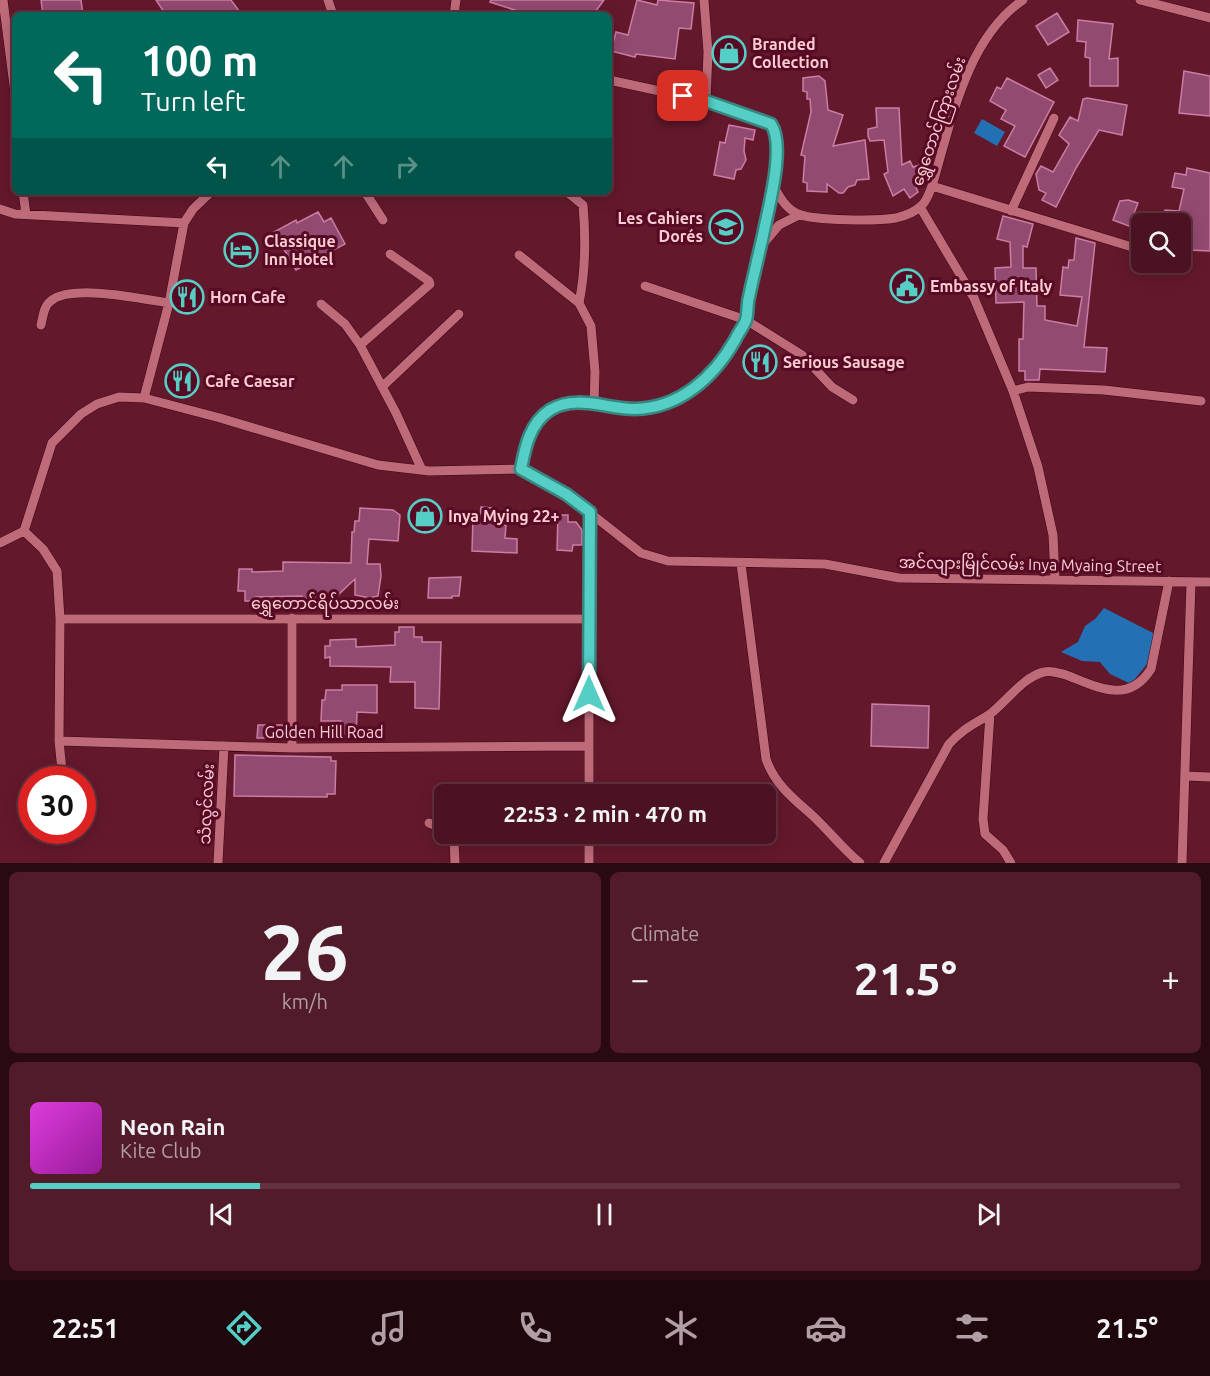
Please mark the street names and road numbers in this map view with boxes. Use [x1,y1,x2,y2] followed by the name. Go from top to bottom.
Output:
[906,53,973,190] street label: ရွှေတောင်ကြားလမ်း
[898,551,1162,580] street label: အင်လျားမြိုင်လမ်း Inya Myaing Street
[251,592,399,617] street label: ရွှေတောင်ရိပ်သာလမ်း
[264,723,384,741] street label: Golden Hill Road
[193,763,222,845] street label: သံလွင်လမ်း

